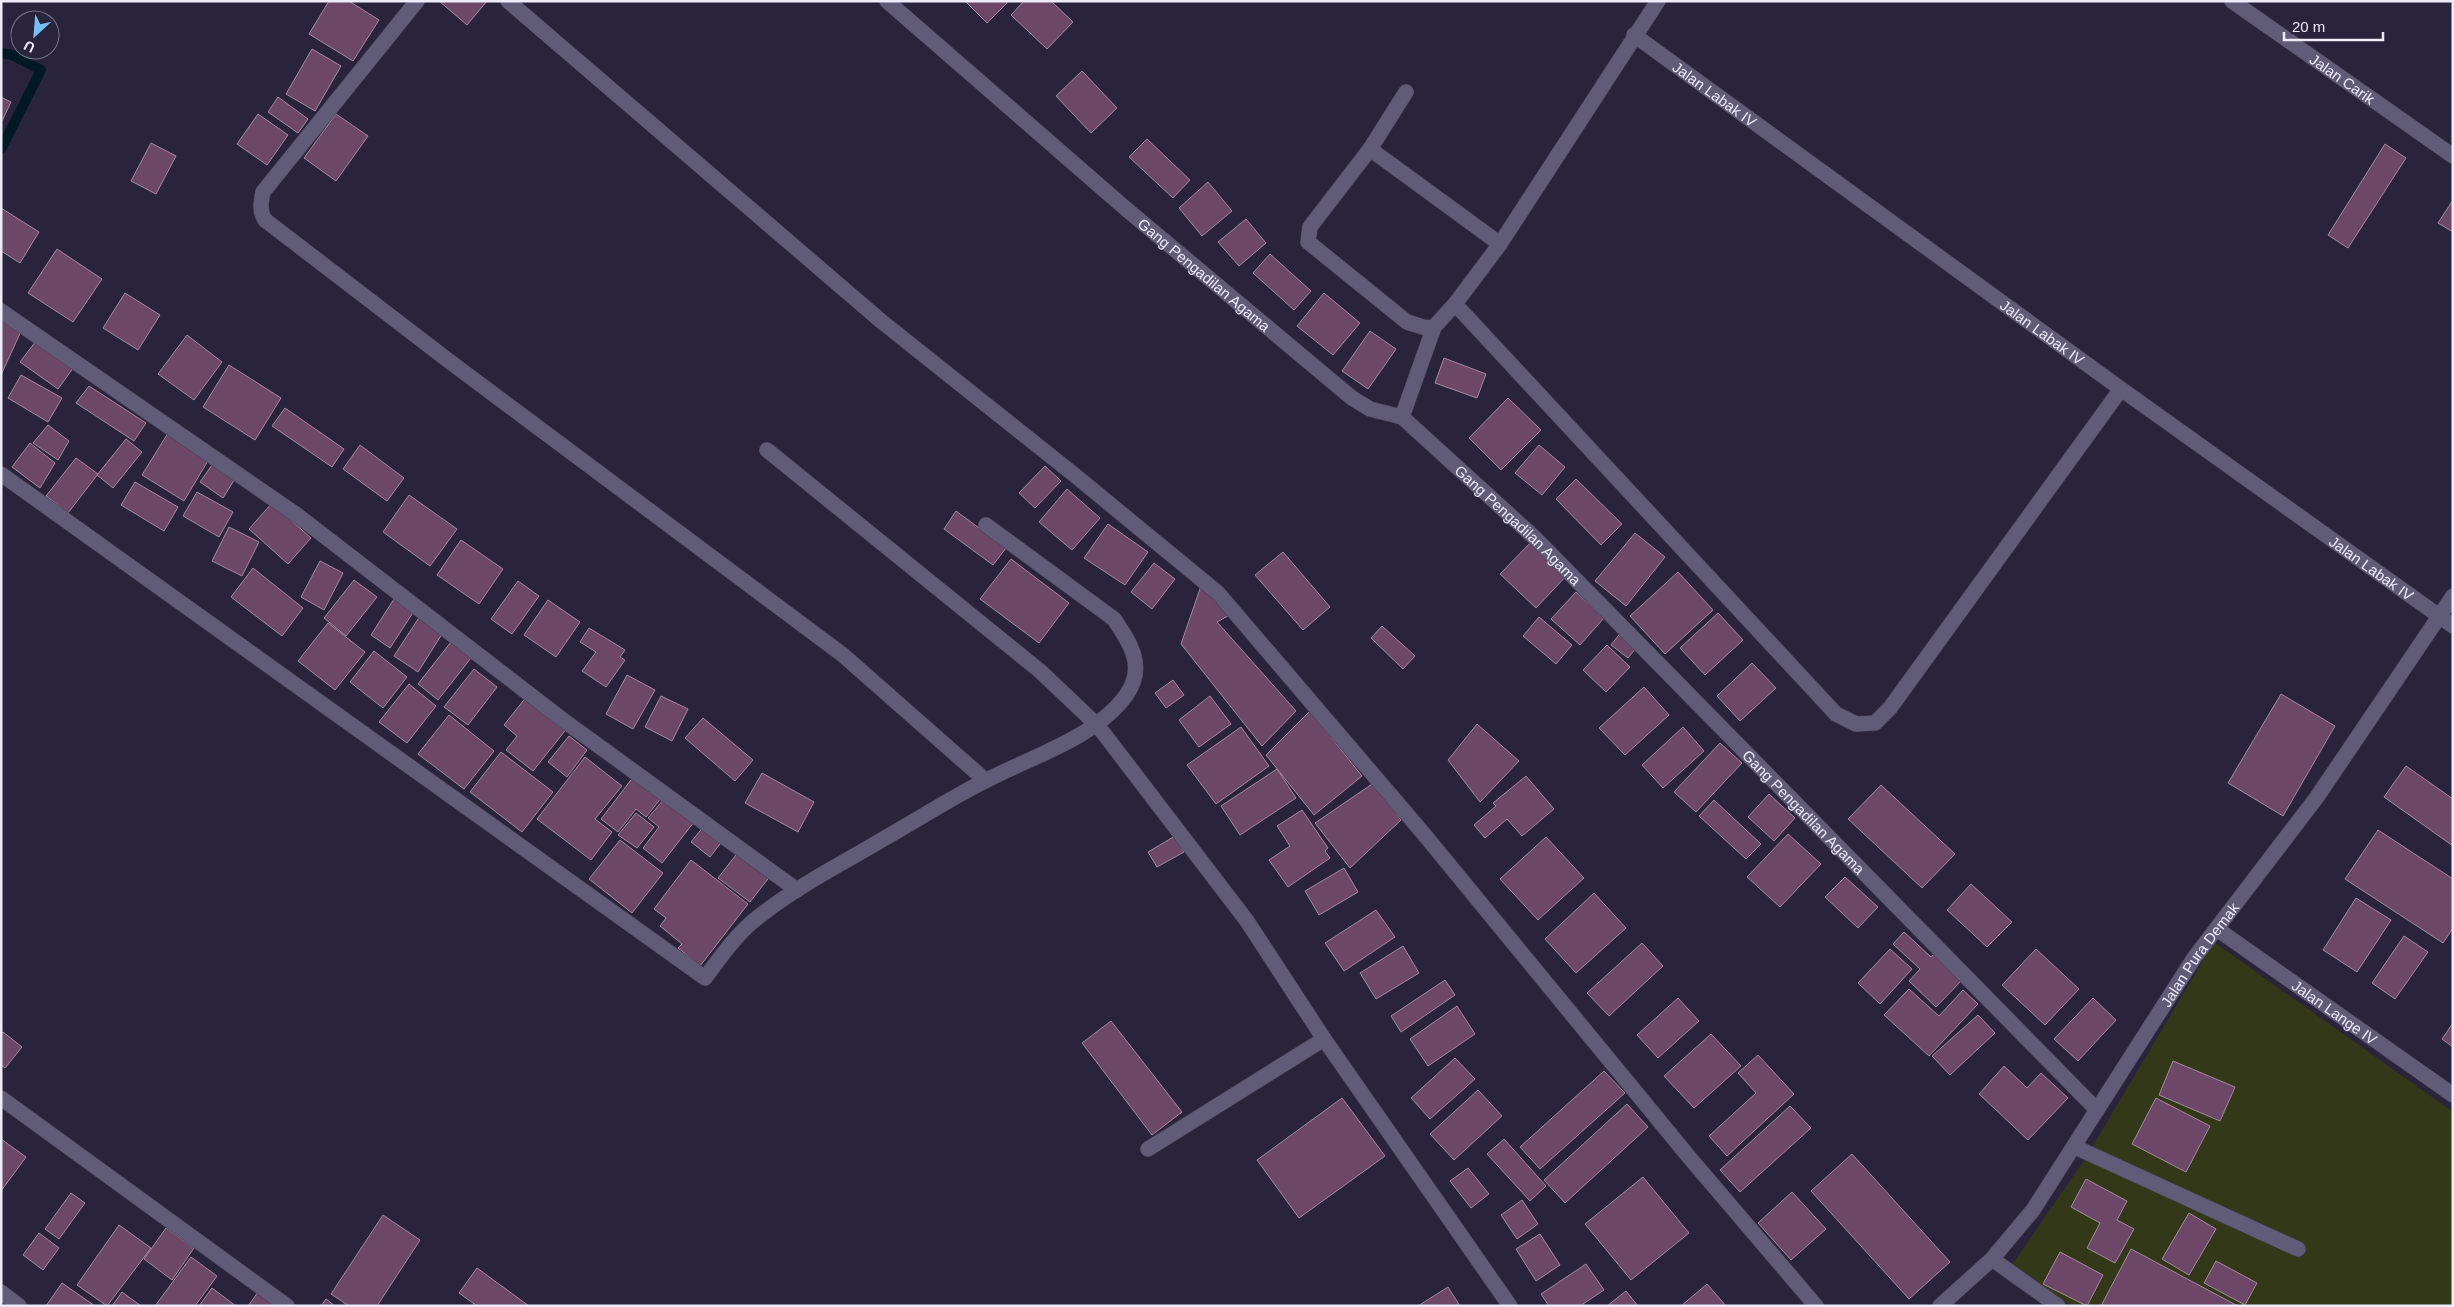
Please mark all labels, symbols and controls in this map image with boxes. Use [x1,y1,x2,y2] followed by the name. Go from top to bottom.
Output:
[10,10,60,60] north arrow
[2284,10,2383,42] scale bar
[2292,18,2325,35] text: 20 m
[21,37,37,56] text: U
[2307,50,2379,107] street label: Jalan Carik
[1670,58,1760,130] street label: Jalan Labak IV
[1135,214,1274,335] street label: Gang Pengadilan Agama
[1997,296,2088,368] street label: Jalan Labak IV
[1452,461,1585,589] street label: Gang Pengadilan Agama
[2326,532,2417,604] street label: Jalan Labak IV
[1739,746,1869,878] street label: Gang Pengadilan Agama
[2157,899,2242,1010] street label: Jalan Pura Demak
[2289,976,2381,1048] street label: Jalan Lange IV

